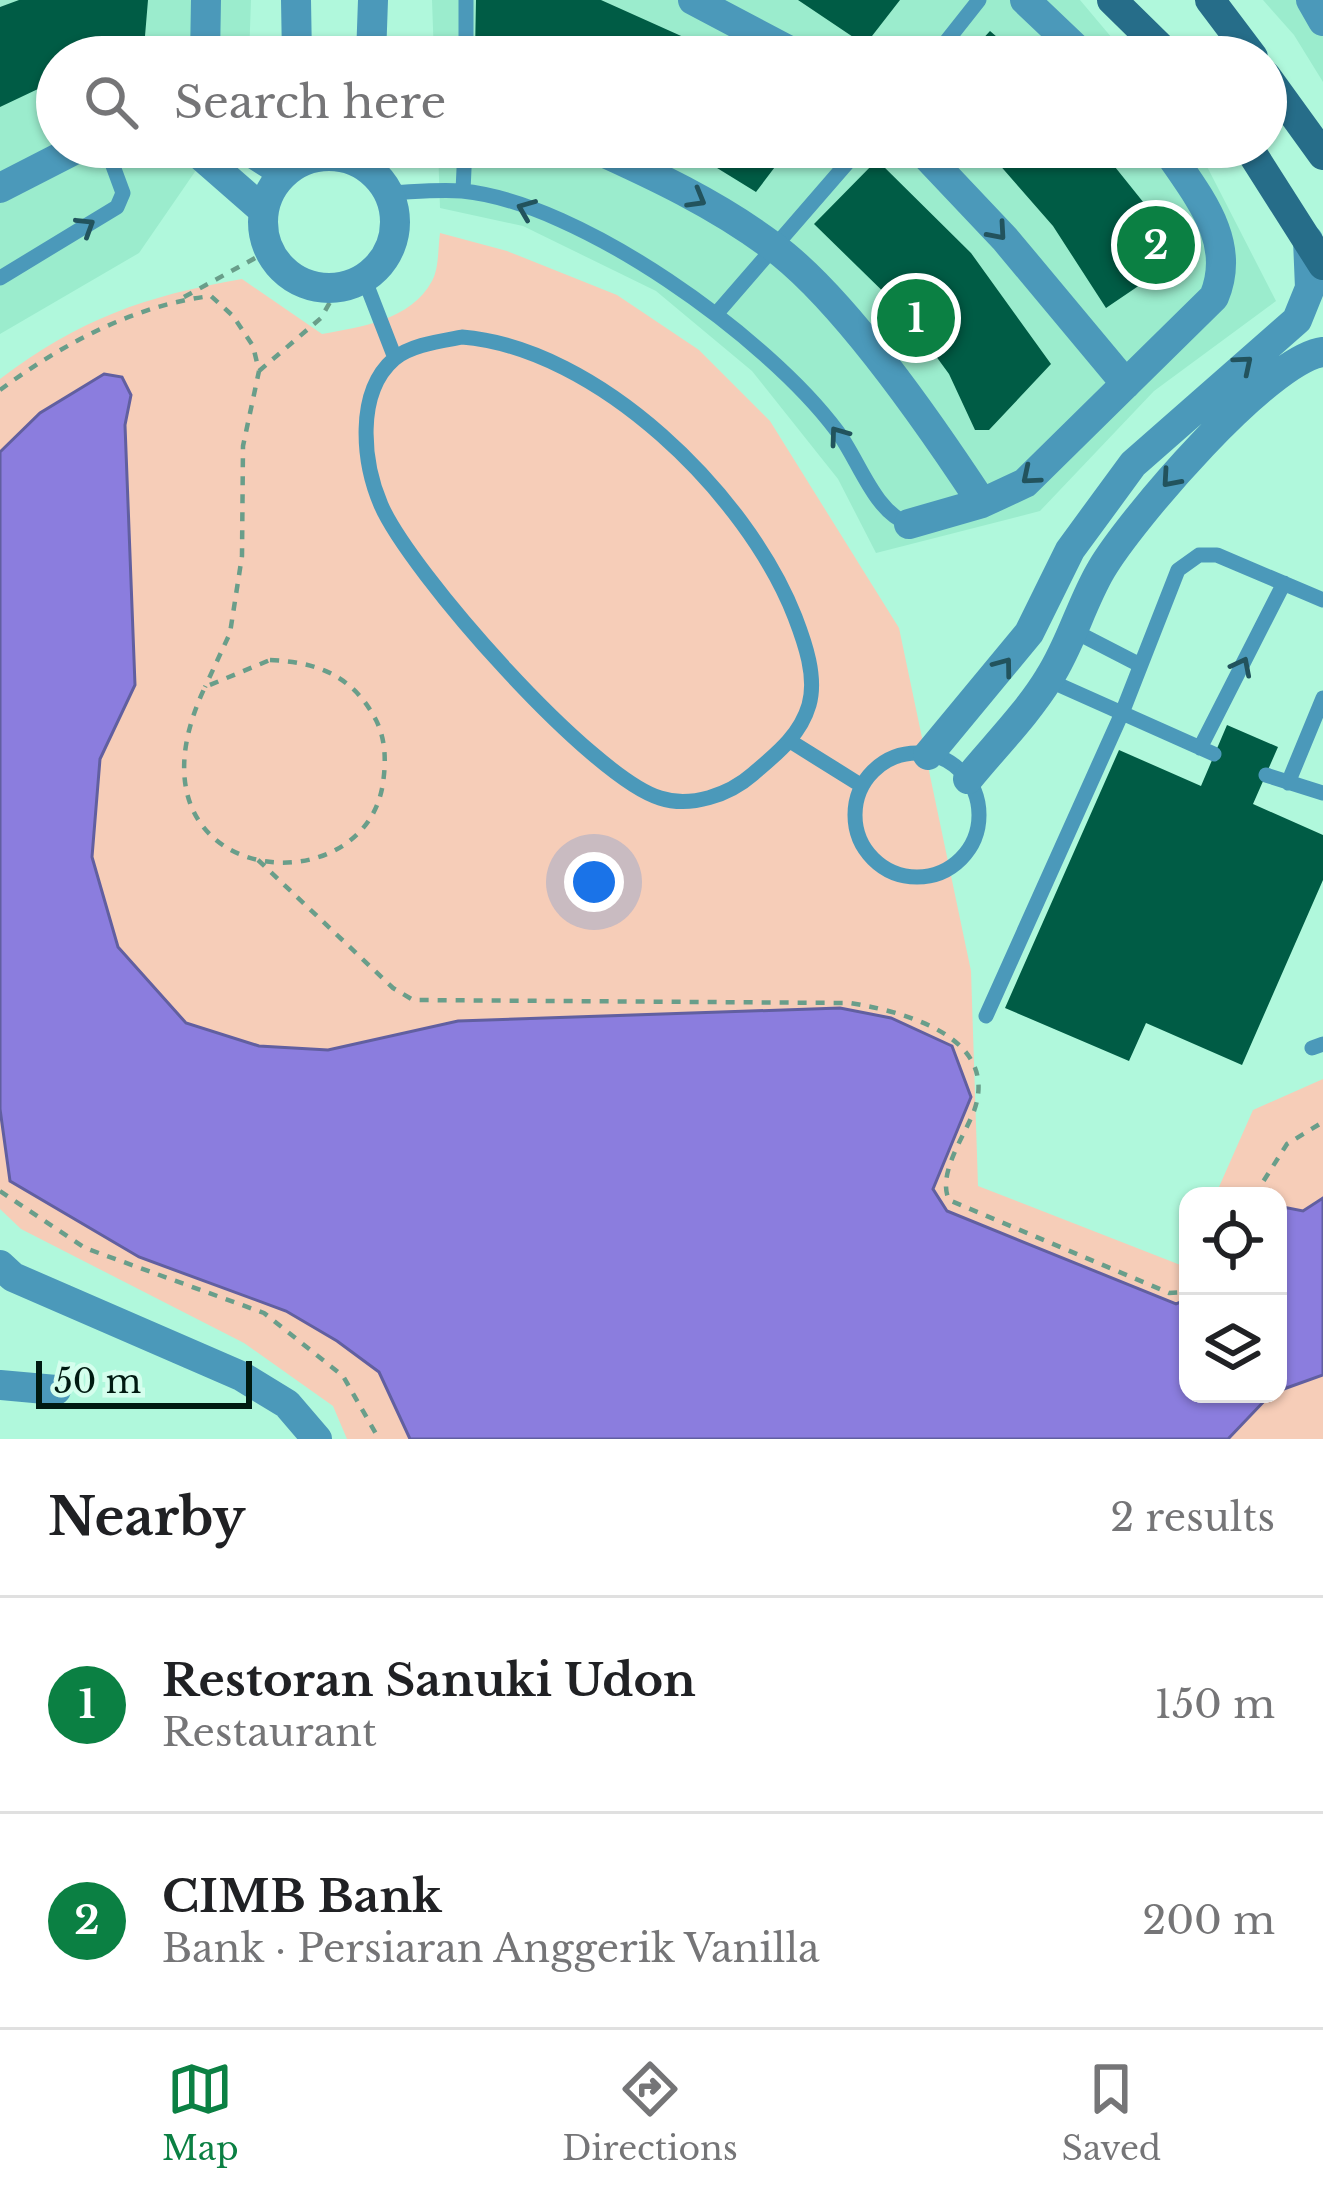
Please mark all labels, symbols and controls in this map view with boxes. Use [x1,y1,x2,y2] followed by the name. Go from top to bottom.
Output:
[36,36,1287,168] search box
[78,69,144,135] icon: search
[174,74,446,130] text: Search here
[684,184,706,207] one-way arrow
[517,199,538,223] one-way arrow
[1117,200,1195,290] pin: 2
[73,218,95,240] one-way arrow
[984,218,1005,240] one-way arrow
[877,273,955,363] pin: 1
[1230,357,1252,379] one-way arrow
[830,426,852,448] one-way arrow
[1022,462,1044,484] one-way arrow
[1163,465,1184,487] one-way arrow
[1227,657,1251,678] one-way arrow
[990,658,1011,680] one-way arrow
[564,852,624,912] your location
[1179,1187,1287,1403] map controls
[1179,1187,1287,1295] button: locate
[1179,1295,1287,1403] button: layers
[36,1355,252,1408] scale bar
[54,1361,141,1402] text: 50 m
[48,1486,245,1549] text: Nearby
[1110,1493,1275,1542] text: 2 results
[162,1652,696,1708] text: Restoran Sanuki Udon
[78,1680,96,1729] text: 1
[1155,1680,1275,1729] text: 150 m
[162,1708,377,1757] text: Restaurant
[162,1868,442,1924] text: CIMB Bank
[74,1896,100,1945] text: 2
[1142,1896,1275,1945] text: 200 m
[162,1924,820,1973] text: Bank · Persiaran Anggerik Vanilla
[162,2056,239,2169] tab: Map
[562,2056,738,2169] tab: Directions
[1062,2056,1161,2169] tab: Saved

